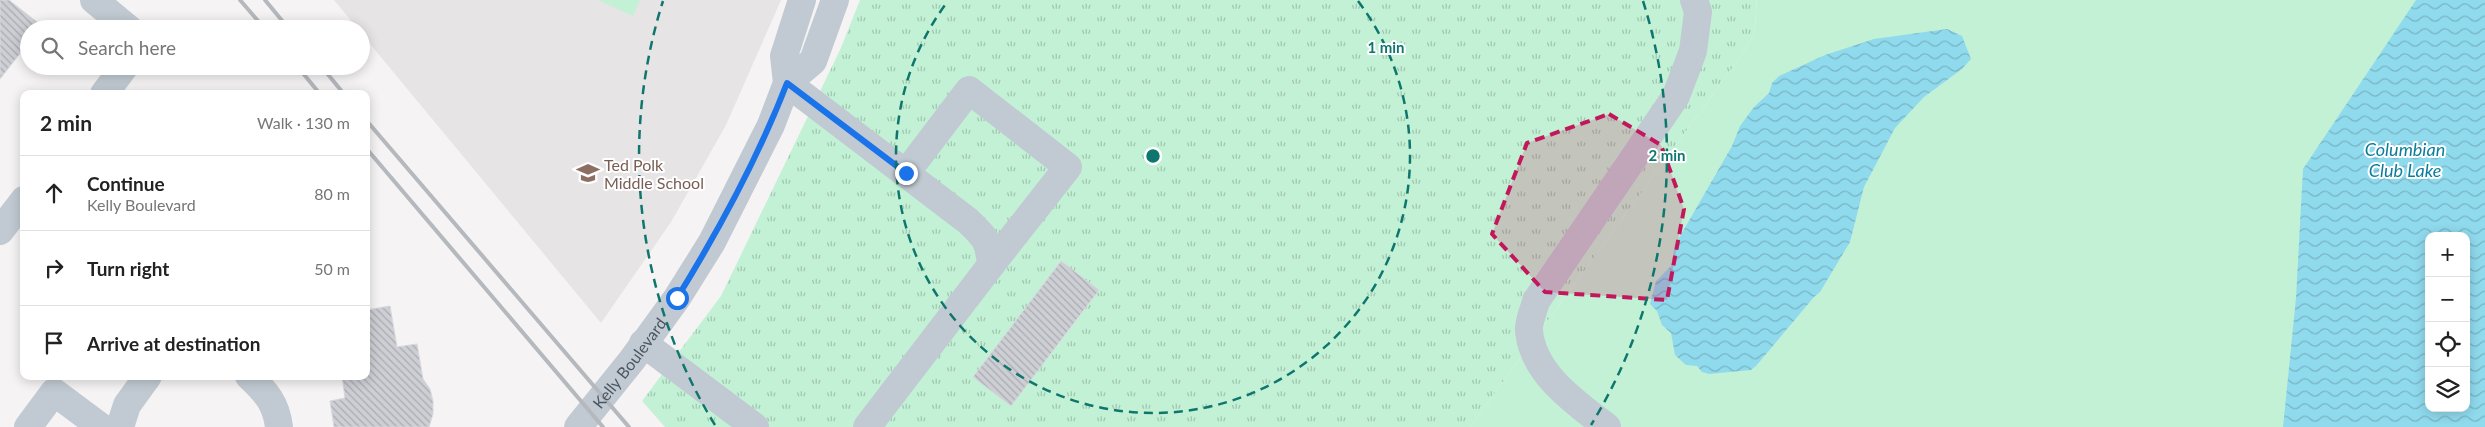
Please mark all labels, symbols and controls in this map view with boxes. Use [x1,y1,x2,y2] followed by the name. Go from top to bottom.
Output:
[20,20,370,75] search box
[38,34,66,62] icon: search
[78,36,176,59] text: Search here
[1367,38,1405,56] text: 1 min
[40,110,92,135] text: 2 min
[257,113,350,132] text: Walk · 130 m
[2365,138,2445,181] water label: Columbian Club Lake
[1648,146,1686,164] text: 2 min
[1144,147,1162,165] centre of rings
[604,155,704,192] place label: Ted Polk Middle School
[575,160,601,186] school or university icon: Ted Polk Middle School
[895,162,918,185] route end
[87,172,165,195] text: Continue
[40,179,68,207] icon: ahead
[314,184,350,203] text: 80 m
[87,195,196,214] text: Kelly Boulevard
[2425,232,2470,412] map controls
[2425,232,2470,277] button: +
[40,254,68,282] icon: right
[87,257,169,280] text: Turn right
[314,259,350,278] text: 50 m
[2425,277,2470,322] button: −
[666,287,689,310] route start
[588,314,669,411] street label: Kelly Boulevard
[2425,322,2470,367] button: locate
[40,329,68,357] icon: arrive
[87,332,260,355] text: Arrive at destination
[2425,367,2470,412] button: layers

